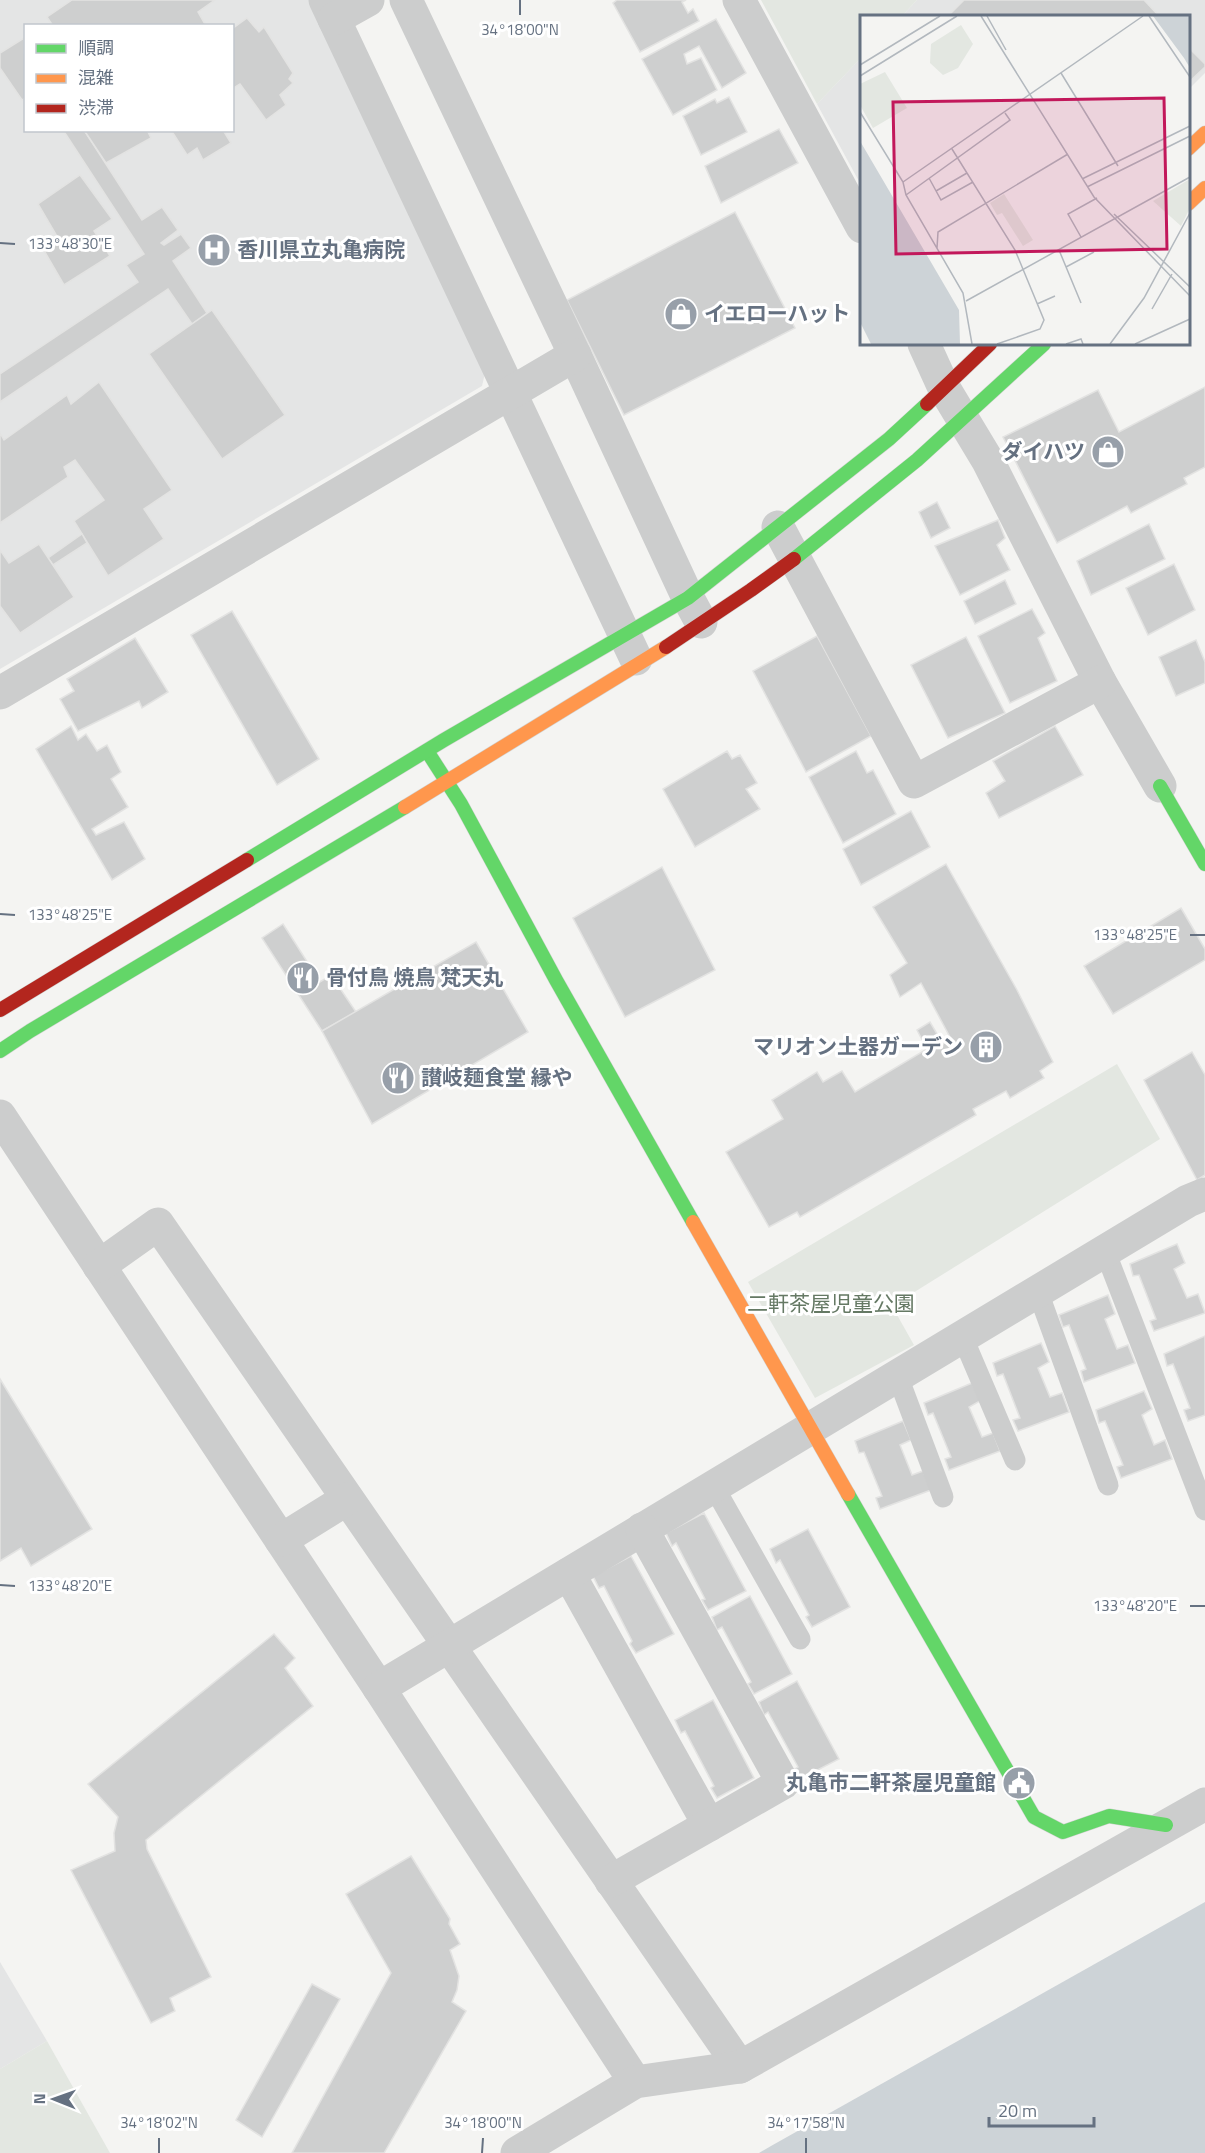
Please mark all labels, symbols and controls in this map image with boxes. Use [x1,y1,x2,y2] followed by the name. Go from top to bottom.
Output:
[860,15,1190,345] inset map
[481,18,559,41] text: 34°18'00"N
[24,24,234,132] legend
[78,34,114,61] text: 順調
[78,64,114,91] text: 混雑
[78,94,114,121] text: 渋滞
[28,232,112,255] text: 133°48'30"E
[196,232,232,268] hospital icon: 香川県立丸亀病院
[237,233,405,265] place label: 香川県立丸亀病院
[663,296,699,332] shop icon: イエローハット
[704,297,850,329] place label: イエローハット
[1090,434,1126,470] shop icon: ダイハツ
[1001,435,1085,467] place label: ダイハツ
[28,903,112,926] text: 133°48'25"E
[1093,923,1177,946] text: 133°48'25"E
[285,960,321,996] restaurant icon: 骨付鳥 焼鳥 梵天丸
[326,961,503,993] place label: 骨付鳥 焼鳥 梵天丸
[968,1029,1004,1065] building icon: マリオン土器ガーデン
[753,1030,963,1062] place label: マリオン土器ガーデン
[380,1060,416,1096] restaurant icon: 讃岐麺食堂 縁や
[421,1061,573,1093] place label: 讃岐麺食堂 縁や
[747,1287,915,1319] park label: 二軒茶屋児童公園
[28,1574,112,1597] text: 133°48'20"E
[1093,1594,1177,1617] text: 133°48'20"E
[1001,1765,1037,1801] public building icon: 丸亀市二軒茶屋児童館
[786,1766,996,1798] place label: 丸亀市二軒茶屋児童館
[24,2069,84,2129] north arrow
[989,2090,1094,2128] scale bar
[27,2093,51,2104] text: N
[998,2097,1037,2124] text: 20 m
[120,2111,198,2134] text: 34°18'02"N
[444,2111,522,2134] text: 34°18'00"N
[767,2111,845,2134] text: 34°17'58"N

